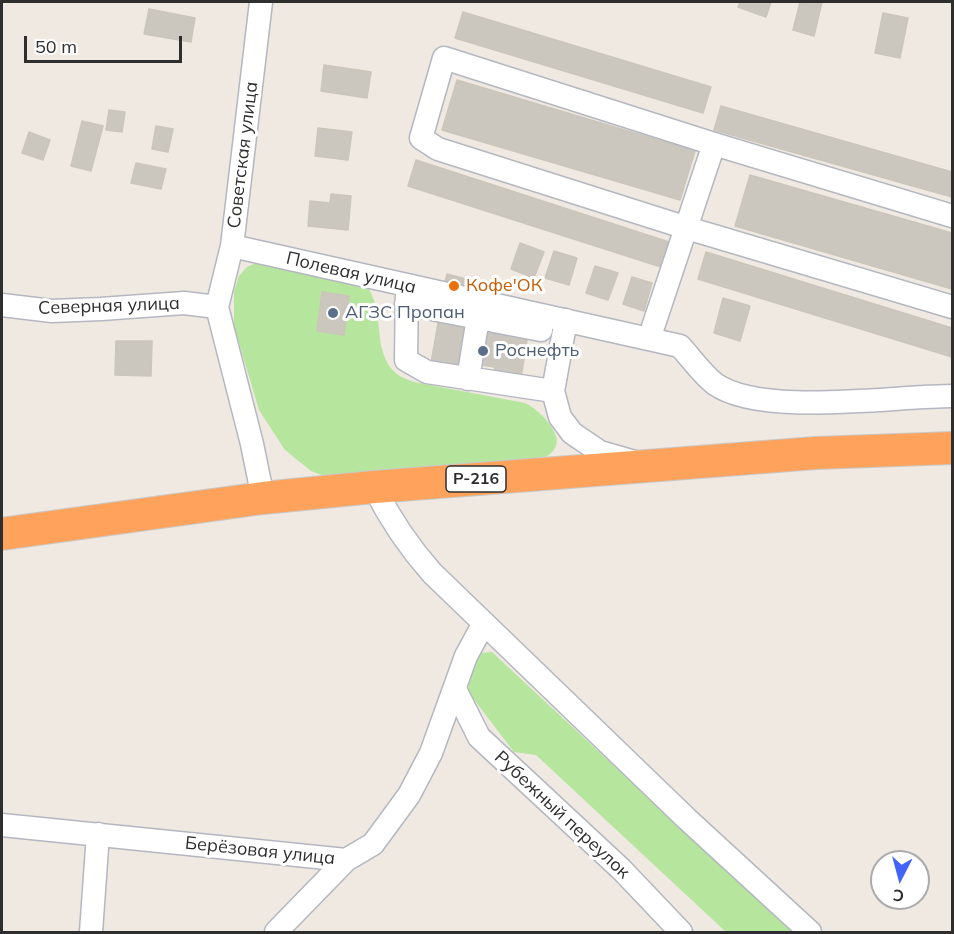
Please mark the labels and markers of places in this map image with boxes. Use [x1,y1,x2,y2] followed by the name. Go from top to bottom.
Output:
[466,275,543,297] place label: Кофе'ОК
[447,279,461,293] marker: Кофе'ОК
[345,302,465,324] place label: АГЗС Пропан
[326,306,340,320] marker: АГЗС Пропан
[495,340,579,362] place label: Роснефть
[476,344,490,358] marker: Роснефть

